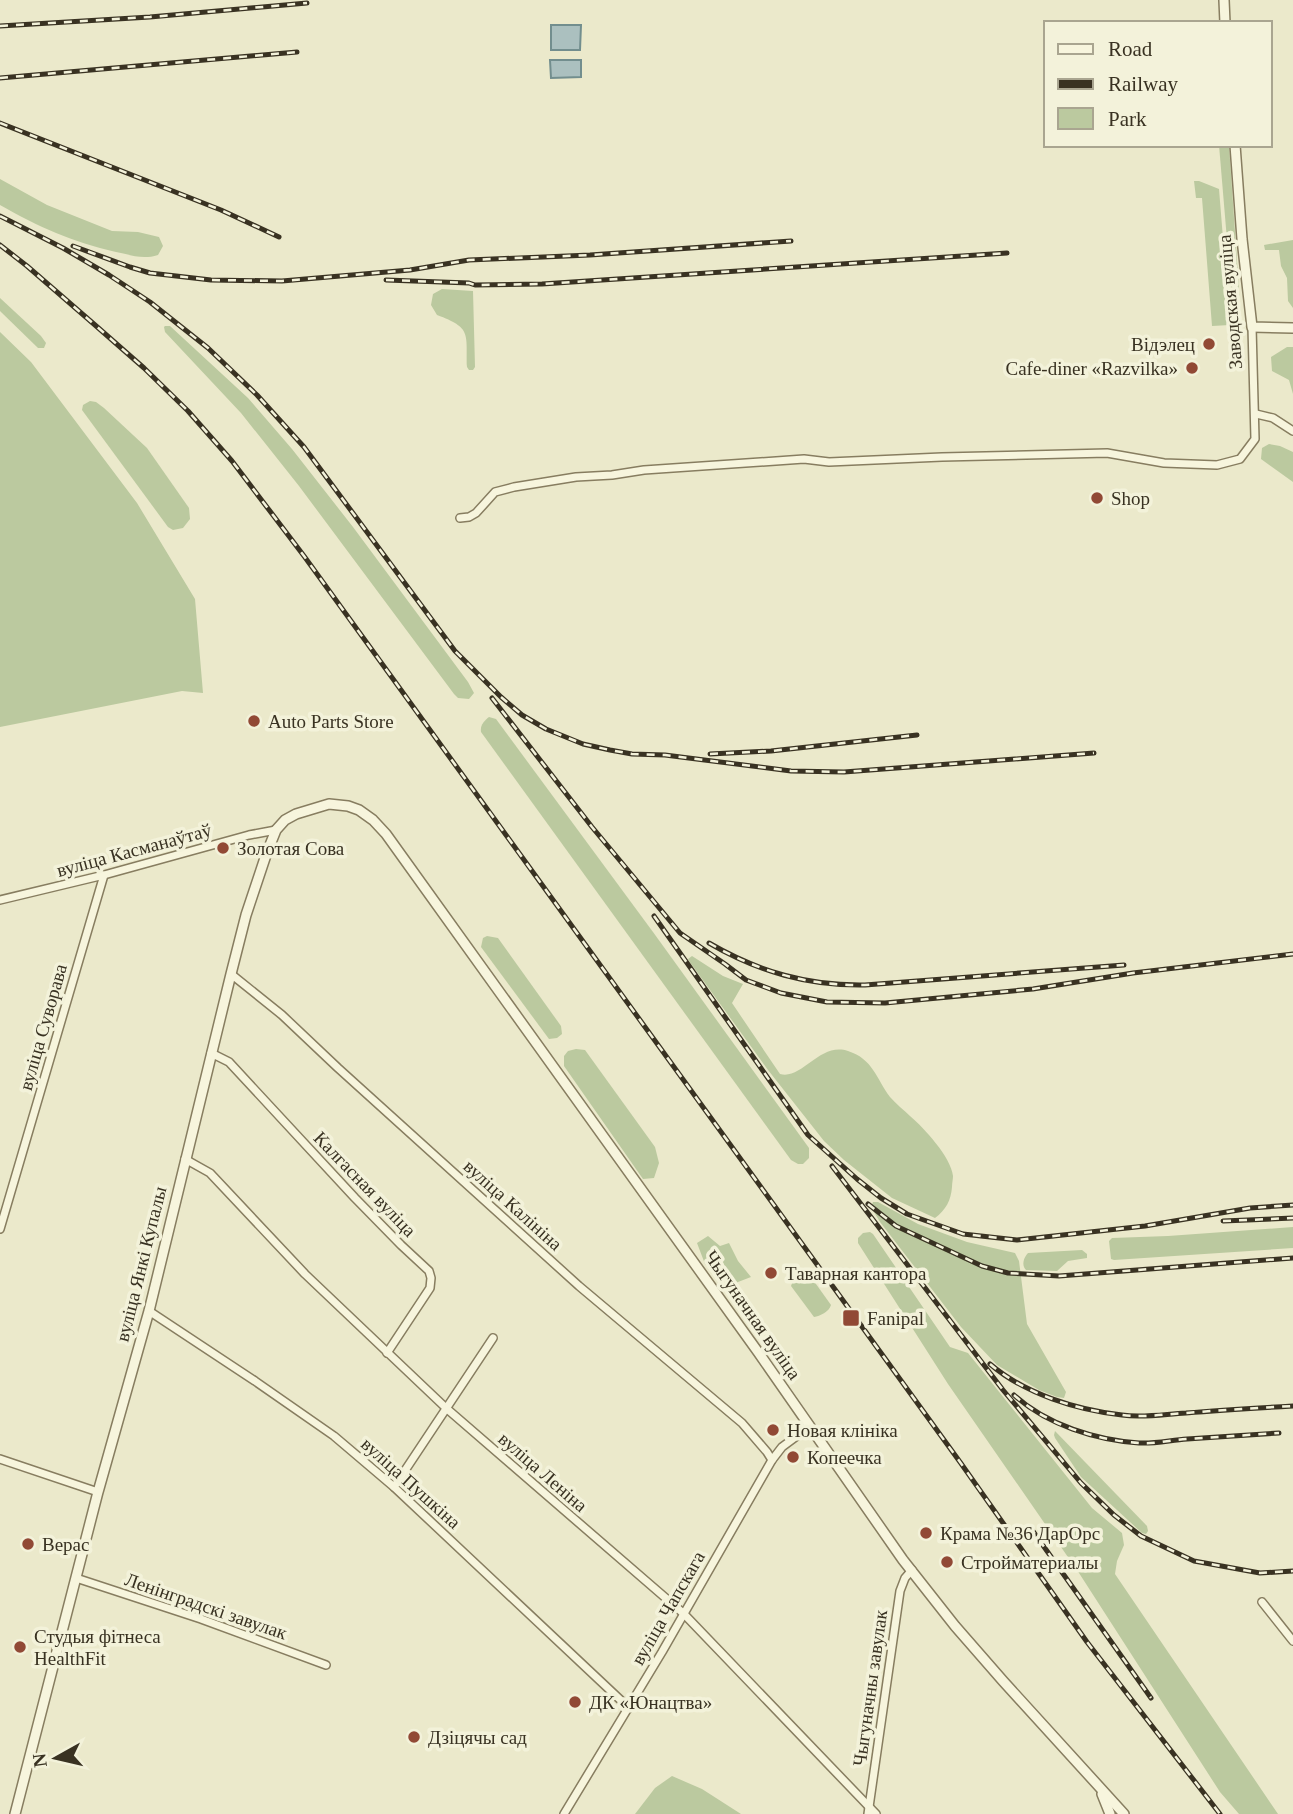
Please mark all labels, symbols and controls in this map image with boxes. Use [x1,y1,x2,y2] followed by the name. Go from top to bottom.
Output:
[1044,21,1272,147] legend
[1108,37,1153,61] text: Road
[1108,72,1178,96] text: Railway
[1108,107,1147,131] text: Park
[1214,233,1246,370] street label: Заводская вуліца
[1131,334,1195,355] place label: Відэлец
[1201,336,1217,352] marker: Відэлец
[1005,358,1178,379] place label: Cafe-diner «Razvilka»
[1184,360,1200,376] marker: Cafe-diner «Razvilka»
[1111,488,1150,509] place label: Shop
[1089,490,1105,506] marker: Shop
[268,711,394,732] place label: Auto Parts Store
[246,713,262,729] marker: Auto Parts Store
[54,819,214,881] street label: вуліца Касманаўтаў
[237,838,345,859] place label: Золотая Сова
[215,840,231,856] marker: Золотая Сова
[15,961,71,1092] street label: вуліца Суворава
[310,1127,421,1241] street label: Калгасная вуліца
[460,1155,567,1255] street label: вуліца Калініна
[112,1184,170,1344] street label: вуліца Янкі Купалы
[701,1247,806,1384] street label: Чыгуначная вуліца
[785,1263,927,1284] place label: Таварная кантора
[763,1265,779,1281] marker: Таварная кантора
[841,1308,861,1328] marker: Fanipal
[867,1308,924,1329] place label: Fanipal
[787,1420,898,1441] place label: Новая клініка
[765,1422,781,1438] marker: Новая клініка
[494,1428,592,1516] street label: вуліца Леніна
[357,1433,465,1533] street label: вуліца Пушкіна
[807,1447,882,1468] place label: Копеечка
[785,1449,801,1465] marker: Копеечка
[940,1523,1100,1544] place label: Крама №36 ДарОрс
[918,1525,934,1541] marker: Крама №36 ДарОрс
[42,1534,89,1555] place label: Верас
[20,1536,36,1552] marker: Верас
[627,1547,709,1669] street label: вуліца Чапскага
[961,1552,1098,1573] place label: Стройматериалы
[939,1554,955,1570] marker: Стройматериалы
[122,1568,290,1644] street label: Ленінградскі завулак
[849,1608,891,1767] street label: Чыгуначны завулак
[34,1626,161,1669] place label: Студыя фітнеса HealthFit
[12,1639,28,1655] marker: Студыя фітнеса HealthFit
[589,1692,712,1713] place label: ДК «Юнацтва»
[567,1694,583,1710] marker: ДК «Юнацтва»
[21,1723,91,1793] north arrow
[428,1727,527,1748] place label: Дзіцячы сад
[406,1729,422,1745] marker: Дзіцячы сад
[28,1752,51,1769] text: N

